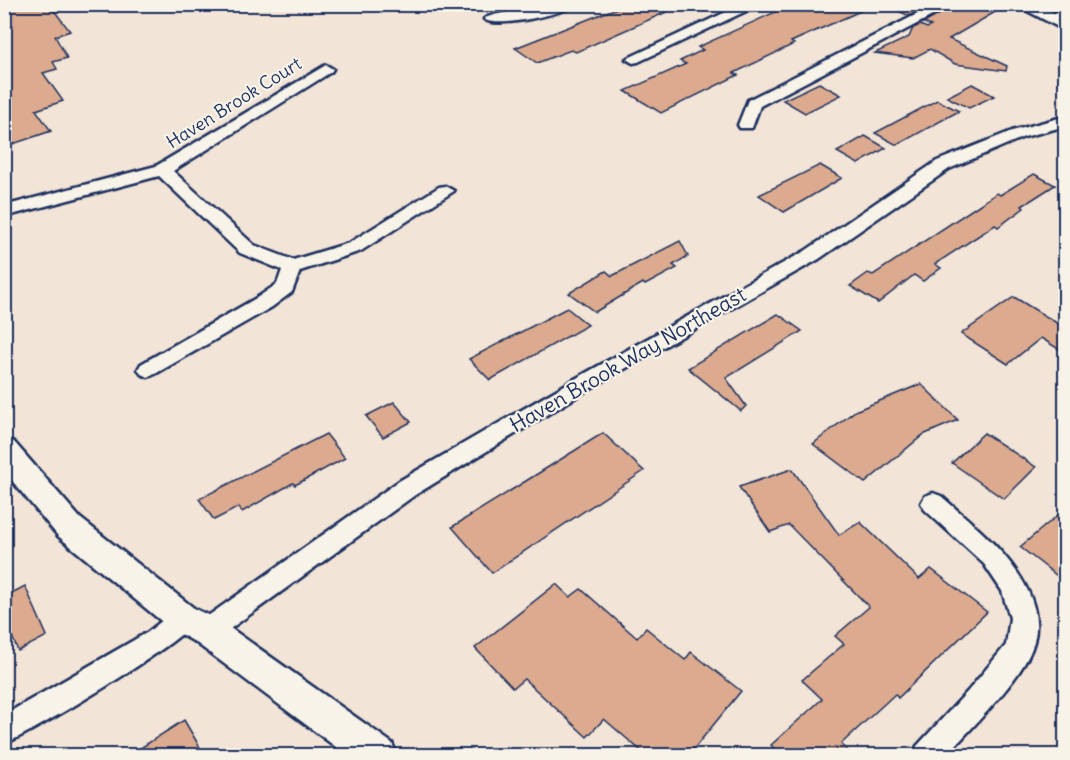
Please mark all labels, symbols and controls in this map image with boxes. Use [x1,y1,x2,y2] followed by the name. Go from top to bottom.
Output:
[162,52,305,153] street label: Haven Brook Court
[505,281,751,438] street label: Haven Brook Way Northeast

